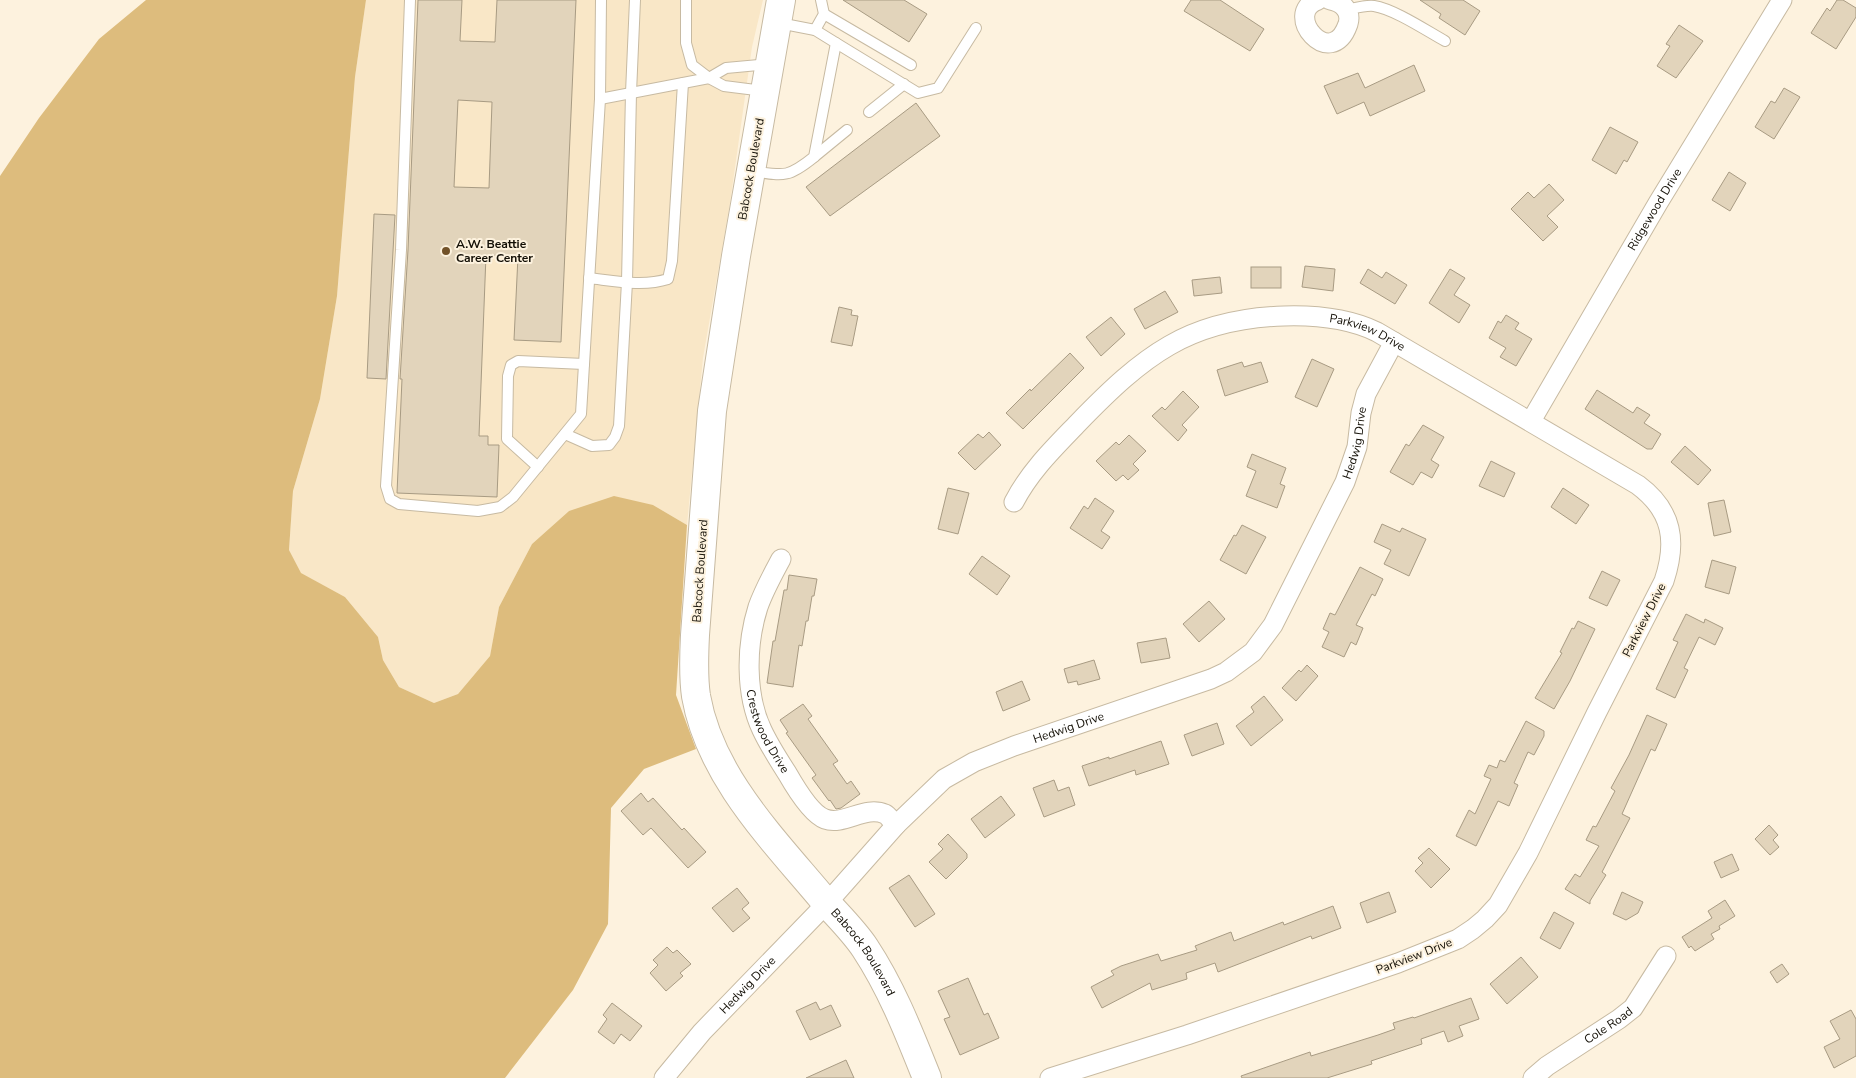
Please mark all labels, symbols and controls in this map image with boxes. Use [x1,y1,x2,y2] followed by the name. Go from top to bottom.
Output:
[734,117,768,221] street label: Babcock Boulevard
[1624,165,1685,254] street label: Ridgewood Drive
[456,236,533,266] place label: A.W. Beattie Career Center
[440,245,452,257] marker: A.W. Beattie Career Center
[1328,310,1408,355] street label: Parkview Drive
[1339,405,1370,481] street label: Hedwig Drive
[688,519,712,623] street label: Babcock Boulevard
[1619,580,1669,660] street label: Parkview Drive
[743,688,793,776] street label: Crestwood Drive
[1031,708,1106,747] street label: Hedwig Drive
[827,905,899,999] street label: Babcock Boulevard
[1373,934,1455,978] street label: Parkview Drive
[716,953,779,1017] street label: Hedwig Drive
[1581,1003,1636,1048] street label: Cole Road

